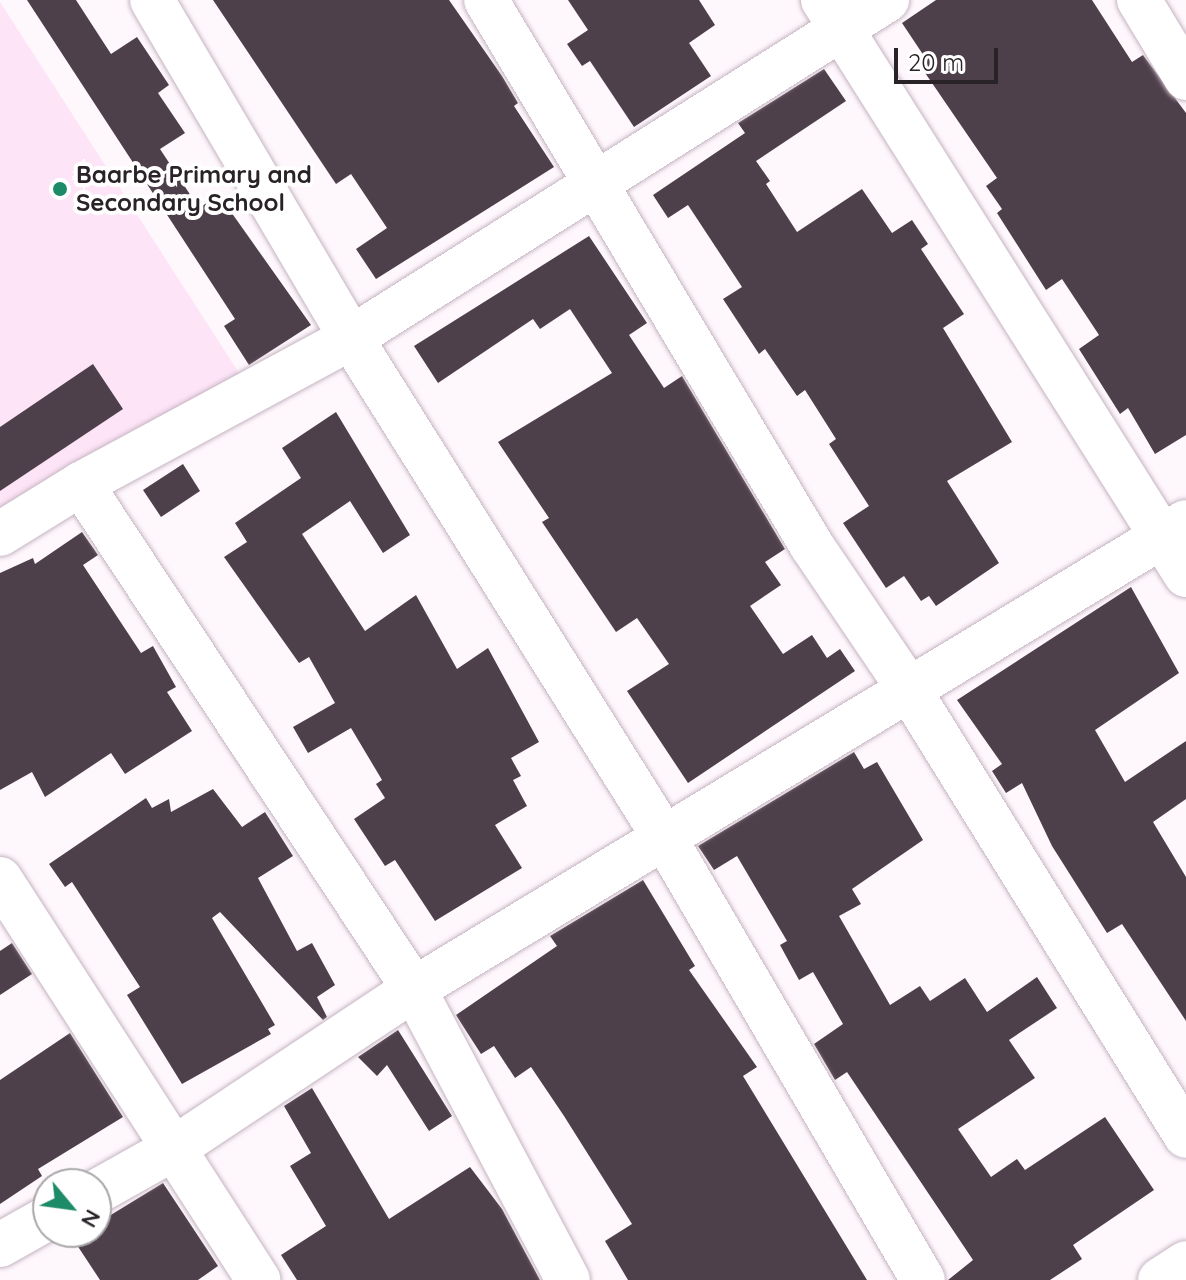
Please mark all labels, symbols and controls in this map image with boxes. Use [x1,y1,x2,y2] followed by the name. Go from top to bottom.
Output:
[898,32,1002,82] scale bar
[908,47,964,77] text: 20 m
[76,161,312,217] place label: Baarbe Primary and Secondary School
[51,180,69,198] marker: Baarbe Primary and Secondary School
[32,1168,112,1248] north arrow
[75,1205,107,1233] text: N

